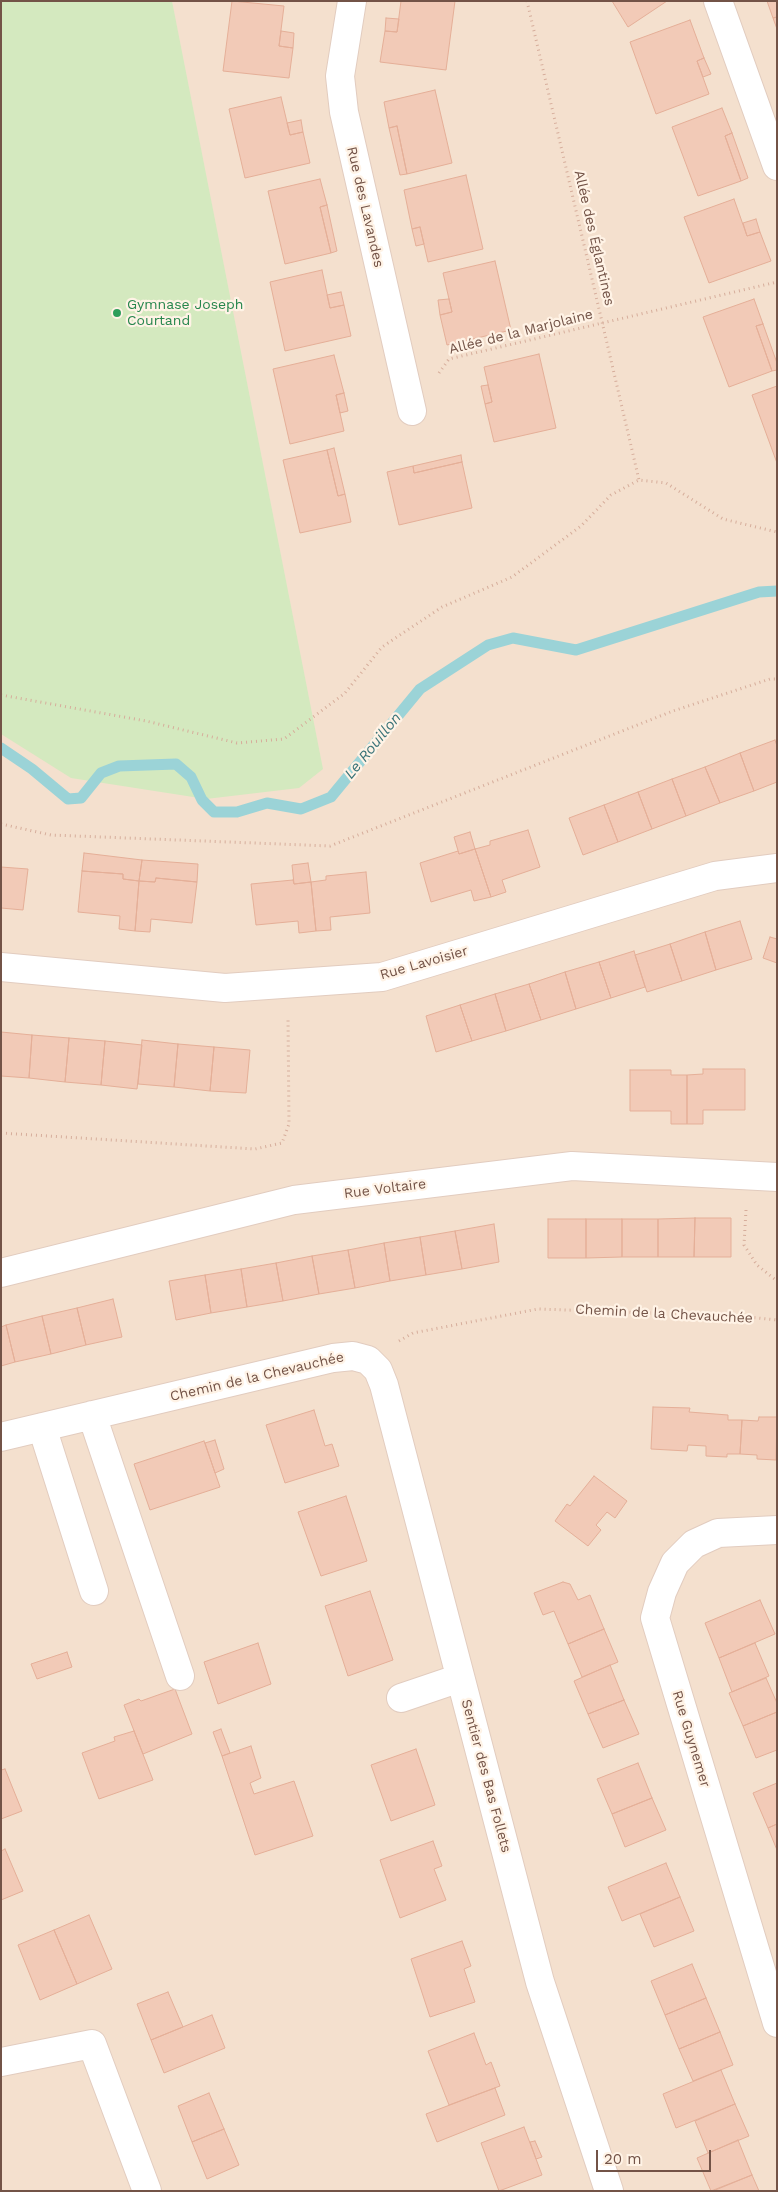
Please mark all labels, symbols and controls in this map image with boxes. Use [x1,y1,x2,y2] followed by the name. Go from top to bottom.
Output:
[343,145,387,269] street label: Rue des Lavandes
[570,169,618,307] street label: Allée des Églantines
[127,297,244,330] place label: Gymnase Joseph Courtand
[447,306,595,358] street label: Allée de la Marjolaine
[111,307,123,319] marker: Gymnase Joseph Courtand
[341,709,405,783] water label: Le Rouillon
[378,942,470,984] street label: Rue Lavoisier
[343,1176,427,1202] street label: Rue Voltaire
[575,1301,753,1327] street label: Chemin de la Chevauchée
[168,1349,346,1405] street label: Chemin de la Chevauchée
[668,1688,714,1790] street label: Rue Guynemer
[457,1698,515,1854] street label: Sentier des Bas Follets
[598,2140,713,2172] scale bar
[604,2150,642,2168] text: 20 m

